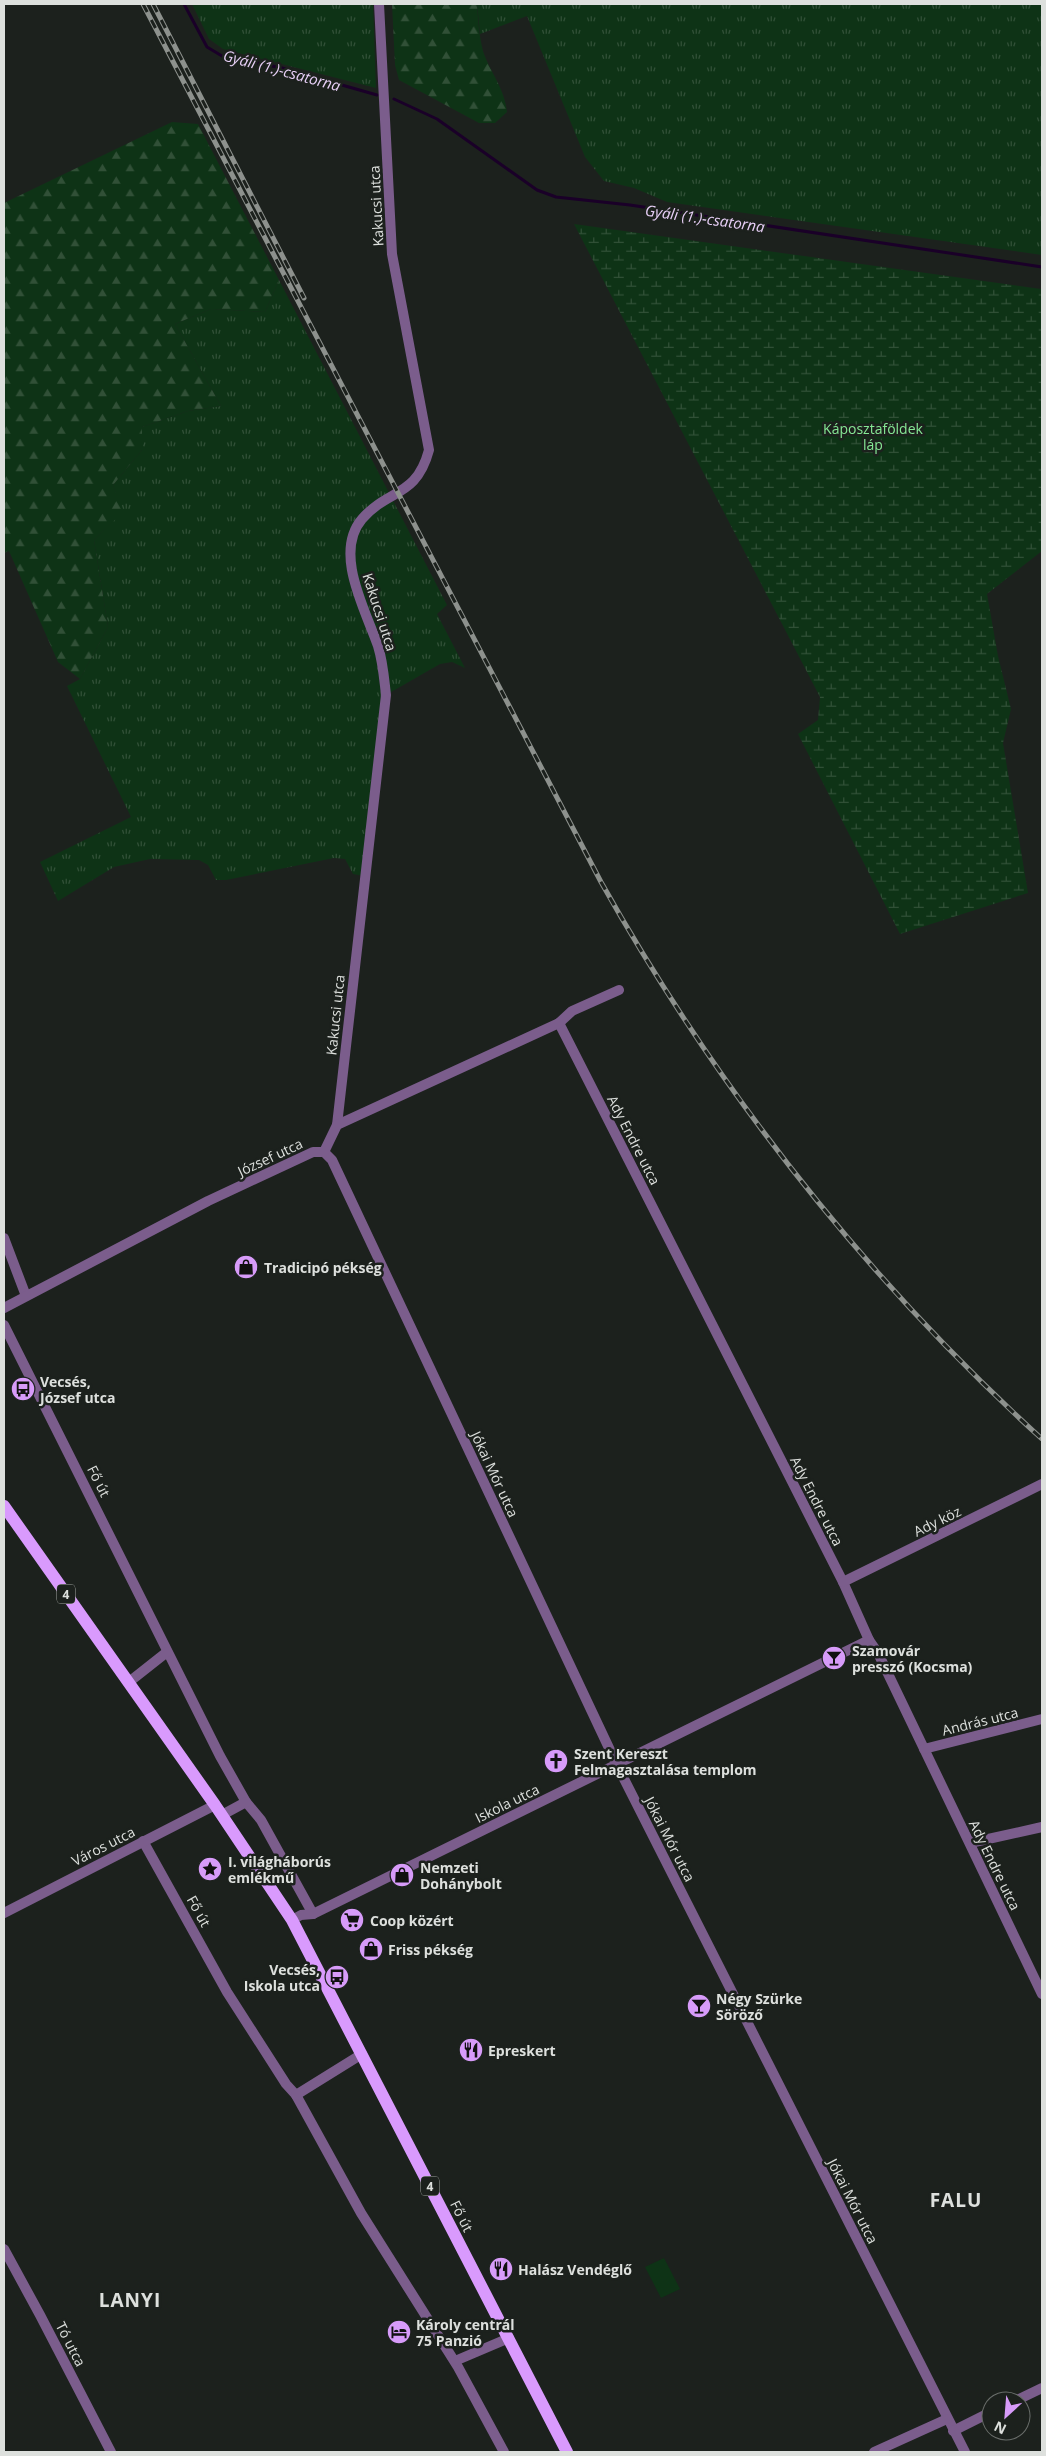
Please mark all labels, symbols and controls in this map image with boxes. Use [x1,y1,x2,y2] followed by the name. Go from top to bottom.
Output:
[221,45,343,95] water label: Gyáli (1.)-csatorna
[364,165,388,247] street label: Kakucsi utca
[644,200,767,236] water label: Gyáli (1.)-csatorna
[823,419,924,454] park label: Káposztaföldek láp
[358,571,402,653] street label: Kakucsi utca
[321,974,349,1056] street label: Kakucsi utca
[603,1092,665,1188] street label: Ady Endre utca
[233,1134,306,1181] street label: József utca
[233,1254,259,1280] shop icon: Tradicipó pékség
[264,1258,382,1277] place label: Tradicipó pékség
[38,1372,115,1407] place label: Vecsés, József utca
[10,1376,36,1402] bus stop icon: Vecsés, József utca
[466,1426,523,1520] street label: Jókai Mór utca
[786,1453,848,1549] street label: Ady Endre utca
[83,1462,115,1500] street label: Fő út
[910,1501,964,1541] street label: Ady köz
[57,1585,75,1604] road number: 4
[852,1641,973,1676] place label: Szamovár presszó (Kocsma)
[821,1645,847,1671] bar icon: Szamovár presszó (Kocsma)
[940,1702,1020,1740] street label: András utca
[574,1744,757,1779] place label: Szent Kereszt Felmagasztalása templom
[543,1748,569,1774] church icon: Szent Kereszt Felmagasztalása templom
[472,1779,542,1827] street label: Iskola utca
[640,1792,700,1885] street label: Jókai Mór utca
[965,1817,1025,1913] street label: Ady Endre utca
[68,1822,138,1870] street label: Város utca
[228,1852,331,1887] place label: I. világháborús emlékmű
[197,1856,223,1882] place icon: I. világháborús emlékmű
[420,1858,502,1893] place label: Nemzeti Dohánybolt
[389,1862,415,1888] shop icon: Nemzeti Dohánybolt
[183,1892,215,1930] street label: Fő út
[339,1907,365,1933] supermarket icon: Coop közért
[370,1911,454,1930] place label: Coop közért
[358,1936,384,1962] shop icon: Friss pékség
[388,1940,473,1959] place label: Friss pékség
[244,1960,320,1995] place label: Vecsés, Iskola utca
[324,1964,350,1990] bus stop icon: Vecsés, Iskola utca
[716,1989,802,2024] place label: Négy Szürke Söröző
[686,1993,712,2019] bar icon: Négy Szürke Söröző
[458,2037,484,2063] restaurant icon: Epreskert
[488,2041,556,2060] place label: Epreskert
[823,2154,883,2247] street label: Jókai Mór utca
[421,2176,439,2196] road number: 4
[930,2187,982,2213] district label: FALU
[446,2197,478,2235] street label: Fő út
[488,2256,514,2282] restaurant icon: Halász Vendéglő
[518,2260,632,2279] place label: Halász Vendéglő
[99,2287,161,2313] district label: LANYI
[416,2315,515,2350] place label: Károly centrál 75 Panzió
[52,2318,90,2370] street label: Tó utca
[386,2319,412,2345] hotel icon: Károly centrál 75 Panzió
[981,2391,1031,2441] north arrow
[991,2417,1009,2439] text: N

